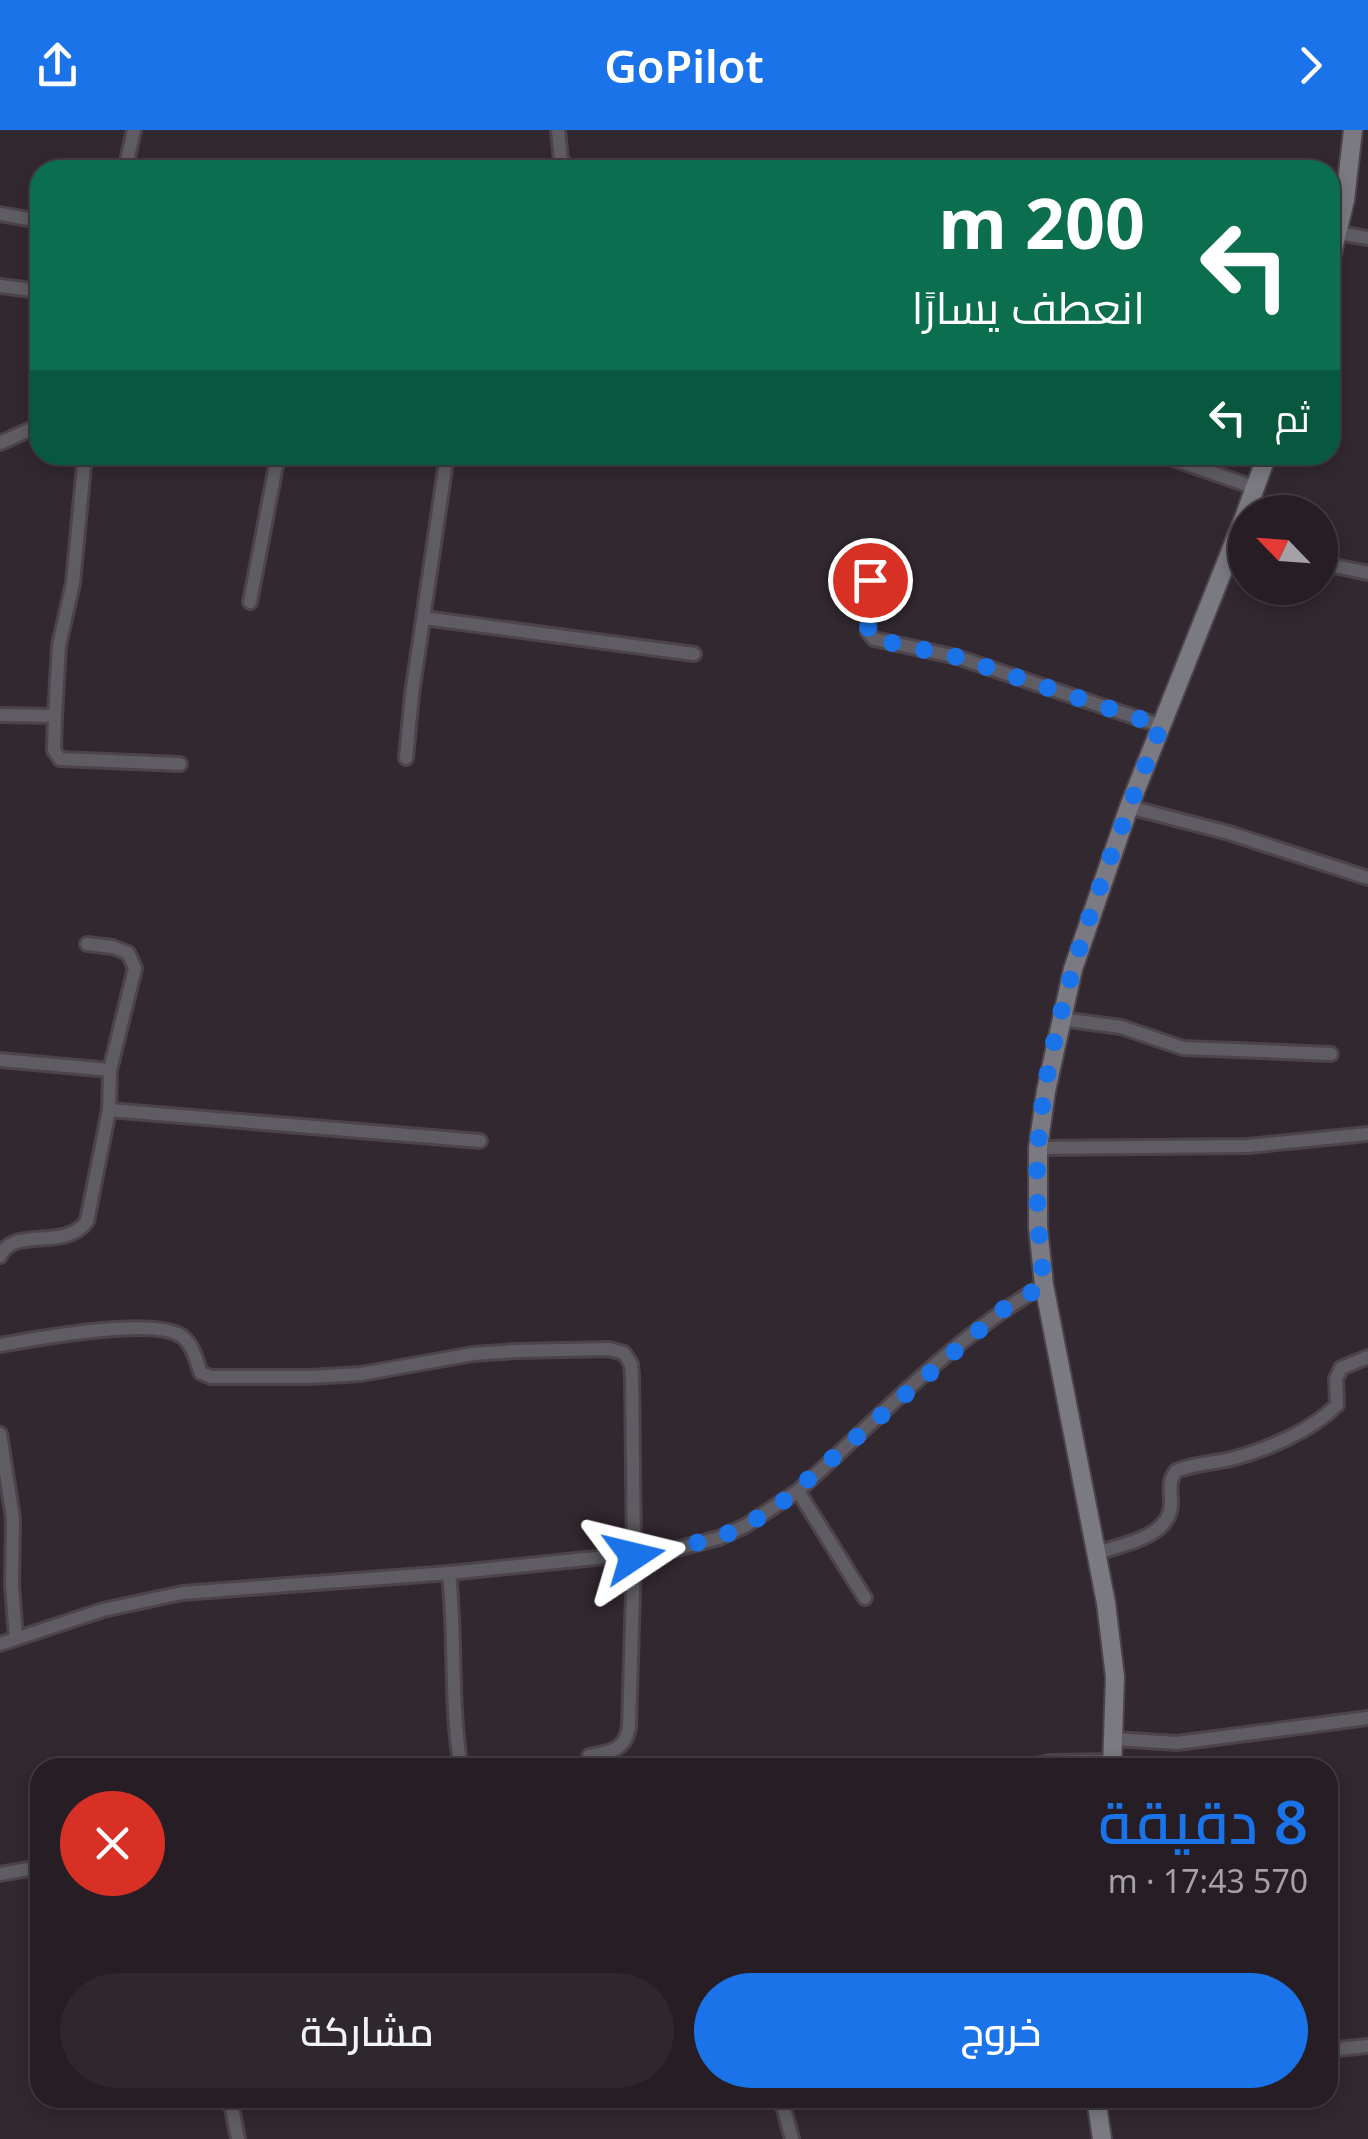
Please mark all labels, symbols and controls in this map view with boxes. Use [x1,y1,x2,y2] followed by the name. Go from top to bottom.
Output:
[604,35,764,96] text: GoPilot
[30,38,85,93] icon: share
[1283,38,1338,93] icon: forward
[938,174,1145,270] text: 200 m
[1180,200,1310,330] icon: left
[911,276,1145,337] text: انعطف يسارًا
[1200,390,1255,445] icon: left
[1275,391,1310,443] text: ثم
[1228,495,1338,605] north arrow
[1228,495,1338,605] map controls
[828,538,913,623] pin
[843,553,898,608] icon: arrive
[582,1504,686,1608] position arrow
[1098,1780,1308,1862] text: 8 دقيقة
[60,1791,165,1896] button: close
[1108,1859,1308,1902] text: 570 m · 17:43
[60,1973,674,2088] button: مشاركة
[694,1973,1308,2088] button: خروج

